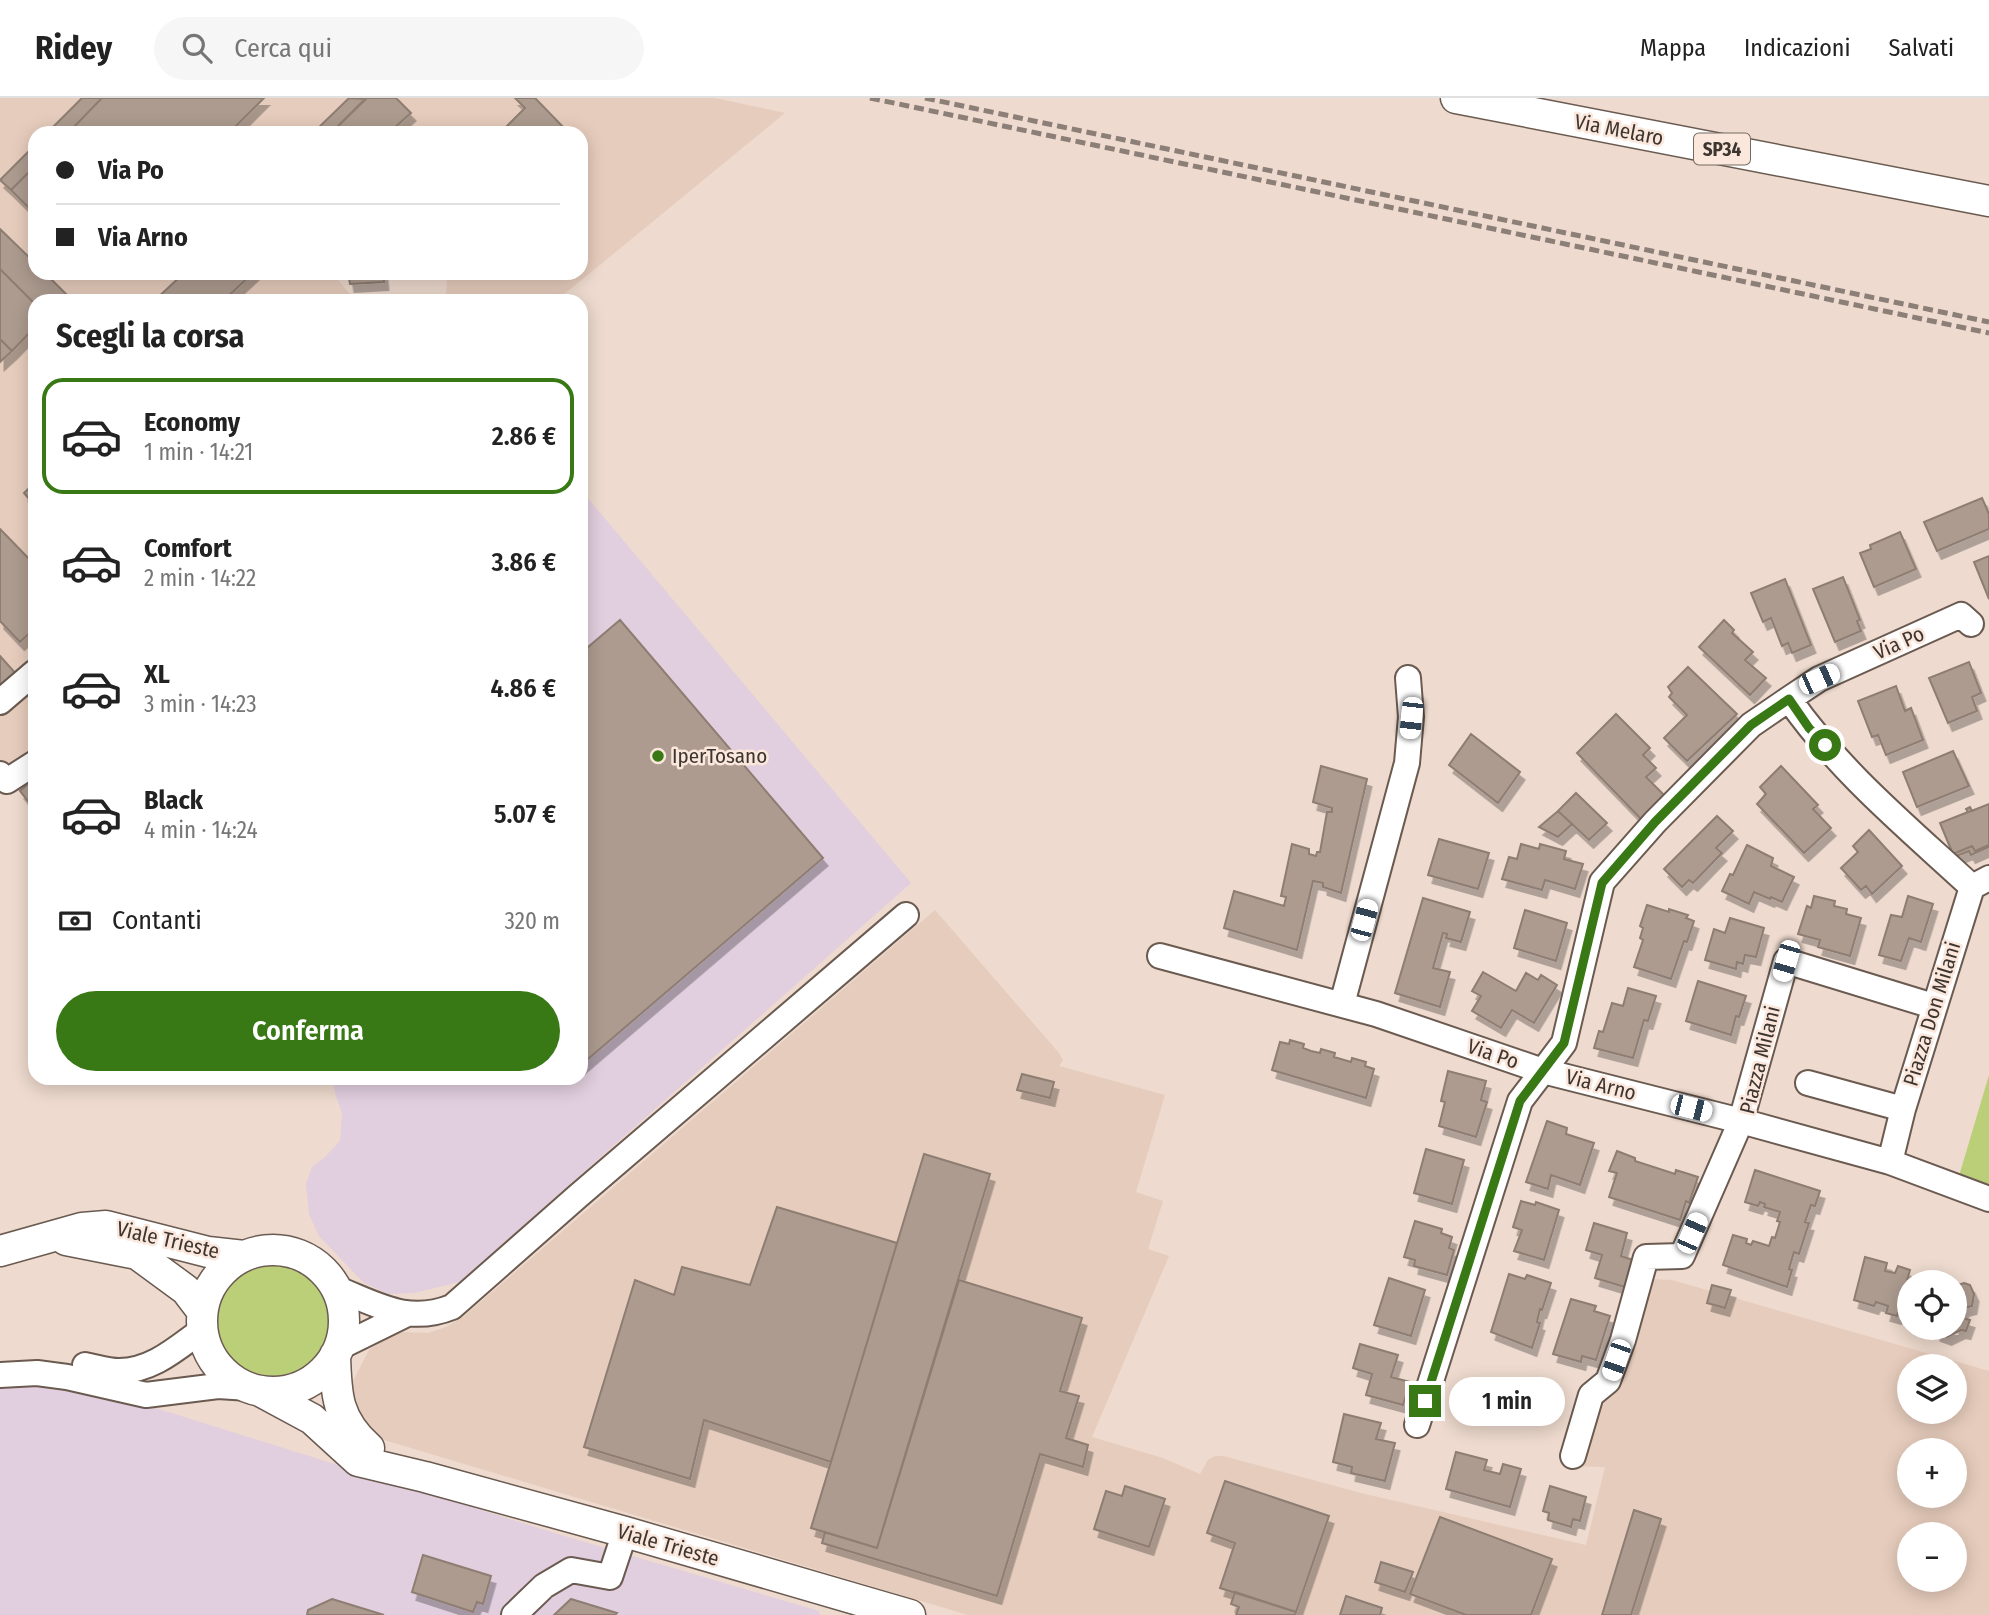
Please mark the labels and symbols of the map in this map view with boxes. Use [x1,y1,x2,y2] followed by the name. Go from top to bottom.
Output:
[1572,109,1666,151] street label: Via Melaro
[1694,134,1750,164] road number: SP34
[1870,620,1928,666] street label: Via Po
[1796,661,1843,697] car
[1399,696,1424,740] car
[1809,729,1841,761] route start
[672,743,767,769] place label: IperTosano
[650,748,666,764] marker: IperTosano
[1349,897,1380,943] car
[1771,938,1802,984] car
[1898,939,1966,1089] street label: Piazza Don Milani
[1734,1003,1786,1117] street label: Piazza Milani
[1464,1033,1522,1075] street label: Via Po
[1563,1064,1639,1106] street label: Via Arno
[1669,1093,1714,1123] car
[1674,1210,1711,1256] car
[114,1216,222,1264] street label: Viale Trieste
[1600,1337,1633,1383] car
[1450,1376,1565,1426] callout: 1 min
[1409,1385,1441,1417] route end
[614,1518,722,1572] street label: Viale Trieste

